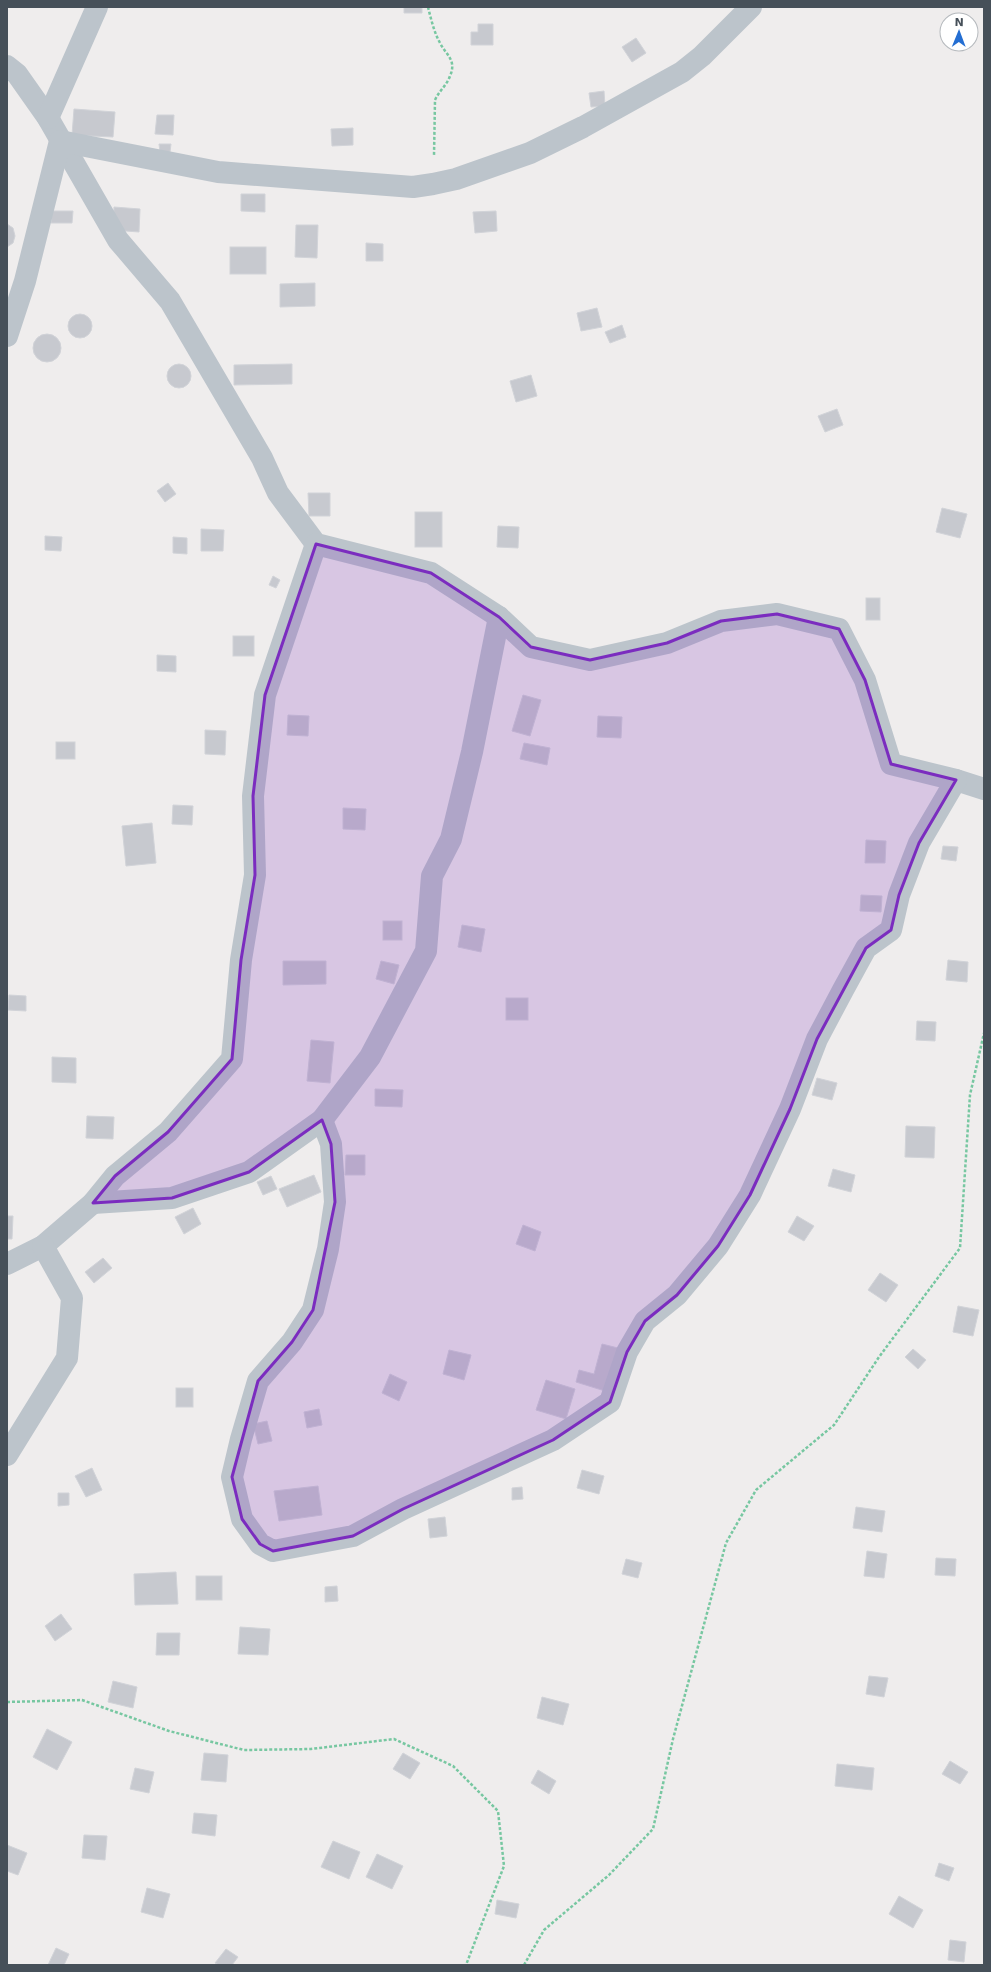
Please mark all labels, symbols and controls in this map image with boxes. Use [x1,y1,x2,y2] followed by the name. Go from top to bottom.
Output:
[939,12,979,52] north arrow
[954,16,964,29] text: N

